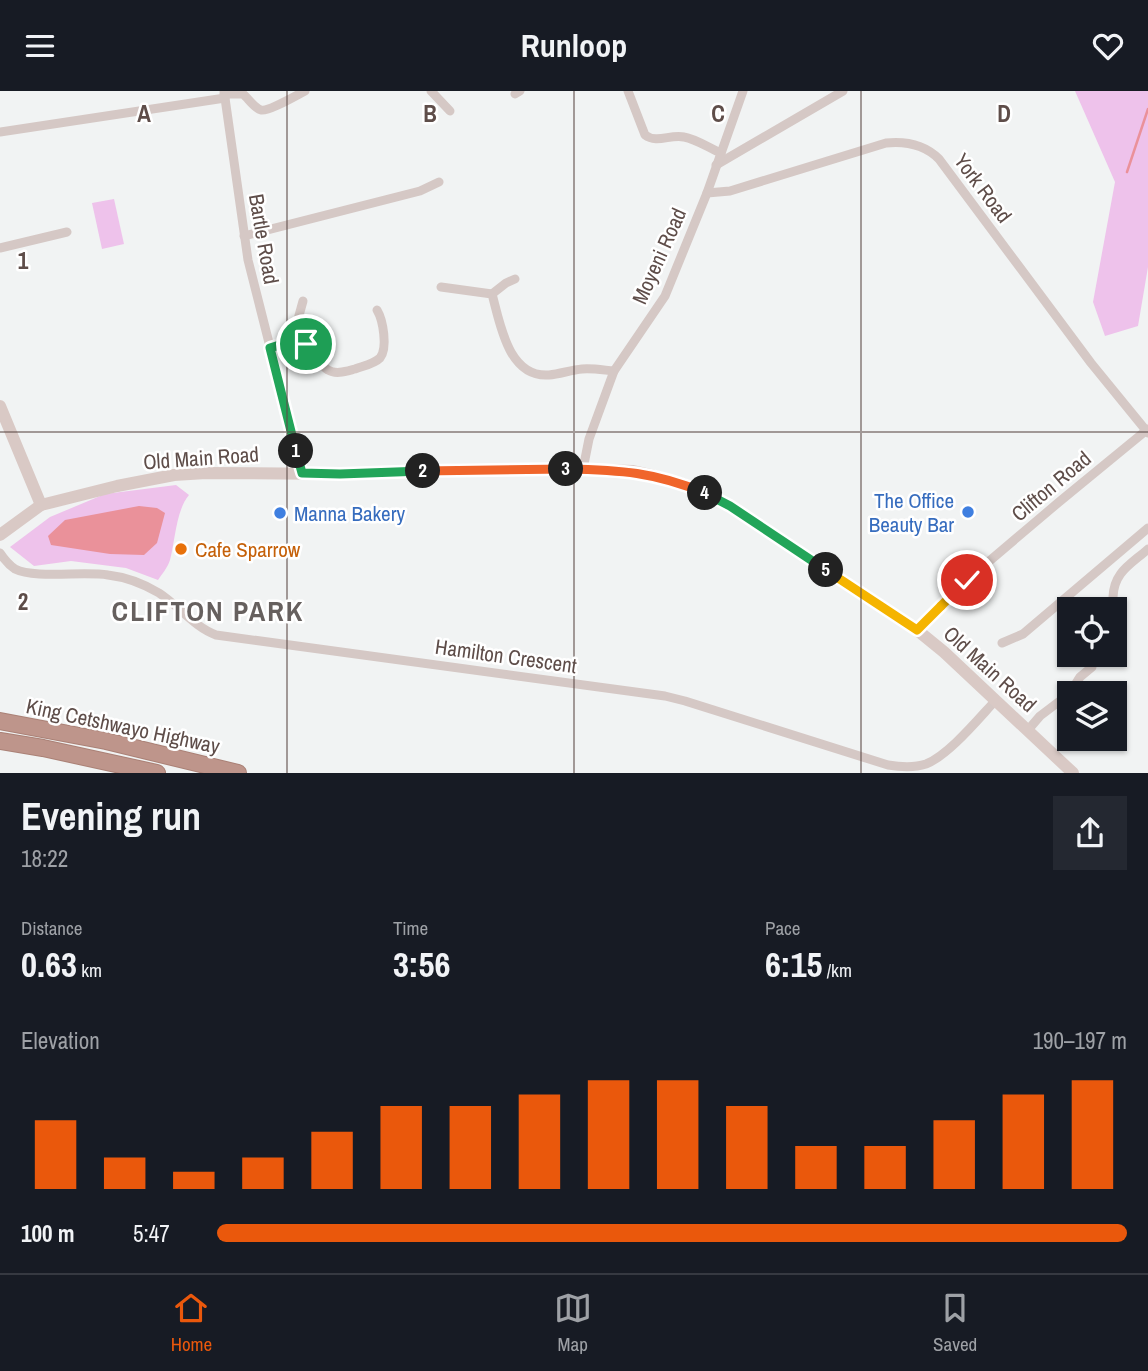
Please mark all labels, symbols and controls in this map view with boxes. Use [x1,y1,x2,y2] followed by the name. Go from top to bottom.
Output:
[521,24,627,67] text: Runloop
[21,27,59,65] icon: menu
[1089,27,1127,65] icon: heart
[137,98,151,129] text: A
[423,98,437,129] text: B
[711,98,725,129] text: C
[997,98,1011,129] text: D
[947,147,1019,229] street label: York Road
[242,192,286,286] street label: Bartle Road
[625,203,693,309] street label: Moyeni Road
[18,245,29,276] text: 1
[276,314,336,374] pin
[287,325,325,363] icon: arrive
[278,433,314,469] pin: 1
[291,437,300,463] text: 1
[142,439,260,477] street label: Old Main Road
[1005,444,1097,528] street label: Clifton Road
[548,451,584,487] pin: 3
[406,453,440,489] pin: 2
[561,455,570,481] text: 3
[418,457,427,483] text: 2
[688,475,722,511] pin: 4
[700,479,709,505] text: 4
[869,486,954,539] place label: The Office Beauty Bar
[294,499,405,528] place label: Manna Bakery
[960,504,976,520] marker: The Office Beauty Bar
[272,505,288,521] marker: Manna Bakery
[195,535,301,564] place label: Cafe Sparrow
[173,541,189,557] marker: Cafe Sparrow
[937,550,997,610] pin
[808,553,844,587] pin: 5
[821,556,830,582] text: 5
[948,561,986,599] icon: check
[18,586,28,617] text: 2
[112,592,304,630] district label: CLIFTON PARK
[1057,597,1127,751] map controls
[1057,597,1127,667] button: locate
[937,619,1043,719] street label: Old Main Road
[433,632,579,680] street label: Hamilton Crescent
[1057,681,1127,751] button: layers
[24,691,223,761] street label: King Cetshwayo Highway
[21,791,201,842] text: Evening run
[1053,796,1127,870] button: share
[21,843,68,874] text: 18:22
[21,915,82,941] text: Distance
[393,915,428,941] text: Time
[765,915,801,941] text: Pace
[21,941,77,988] text: 0.63
[393,941,450,988] text: 3:56
[765,941,822,988] text: 6:15
[77,957,102,983] text: km
[822,957,852,983] text: /km
[21,1025,100,1056] text: Elevation
[1033,1025,1127,1056] text: 190–197 m
[21,1218,74,1249] text: 100 m
[133,1218,170,1249] text: 5:47
[171,1289,212,1357] tab: Home
[554,1289,592,1357] tab: Map
[933,1289,977,1357] tab: Saved

